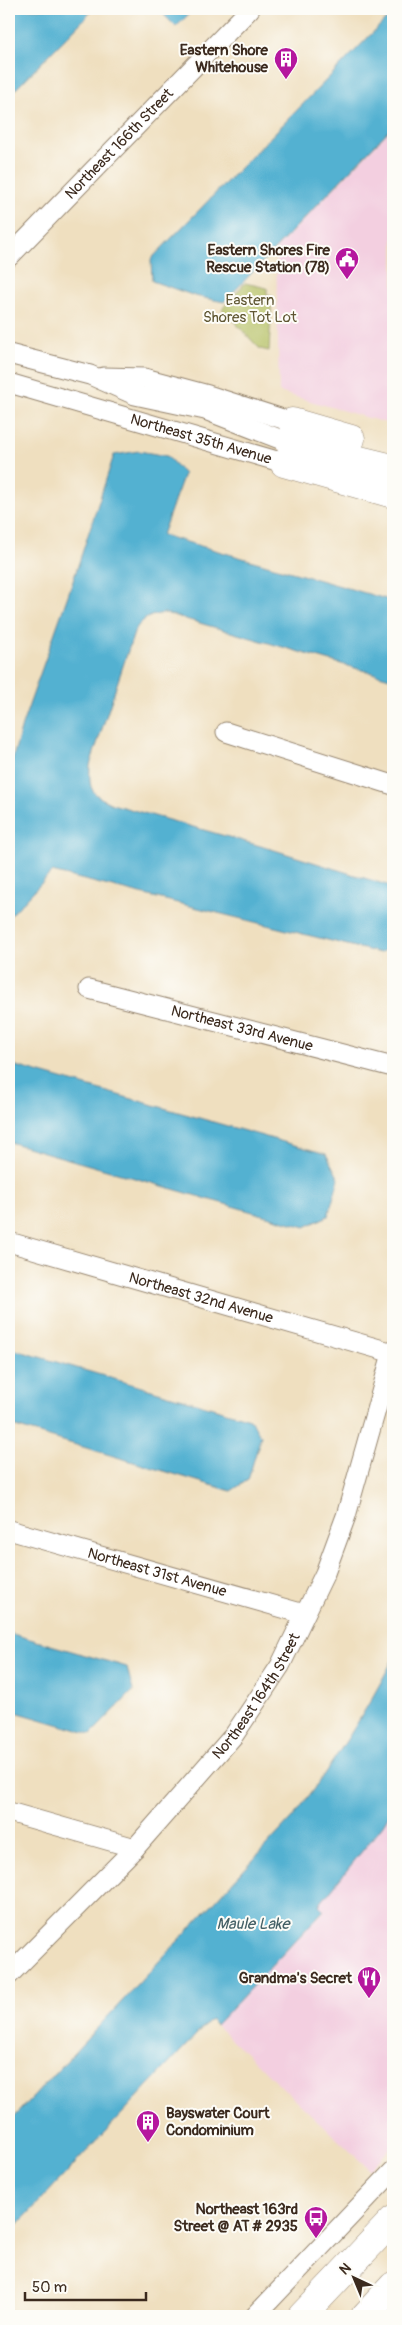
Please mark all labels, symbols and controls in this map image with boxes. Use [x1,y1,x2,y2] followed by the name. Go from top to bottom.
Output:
[180,41,269,77] place label: Eastern Shore Whitehouse
[273,46,299,80] building icon: Eastern Shore Whitehouse
[61,84,178,204] street label: Northeast 166th Street
[206,241,331,277] place label: Eastern Shores Fire Rescue Station (78)
[334,246,360,280] public building icon: Eastern Shores Fire Rescue Station (78)
[203,291,298,327] park label: Eastern Shores Tot Lot
[128,410,274,469] street label: Northeast 35th Avenue
[169,1001,315,1056] street label: Northeast 33rd Avenue
[127,1268,276,1328] street label: Northeast 32nd Avenue
[85,1544,229,1602] street label: Northeast 31st Avenue
[208,1629,305,1763] street label: Northeast 164th Street
[217,1914,292,1934] water label: Maule Lake
[356,1965,382,1999] restaurant icon: Grandma's Secret
[239,1969,353,1988] place label: Grandma's Secret
[166,2104,270,2140] place label: Bayswater Court Condominium
[135,2109,161,2143] building icon: Bayswater Court Condominium
[174,2200,298,2236] place label: Northeast 163rd Street @ AT # 2935
[303,2205,329,2239] bus stop icon: Northeast 163rd Street @ AT # 2935
[330,2252,380,2302] north arrow
[336,2260,355,2278] text: N
[25,2270,146,2302] scale bar
[32,2278,67,2297] text: 50 m

